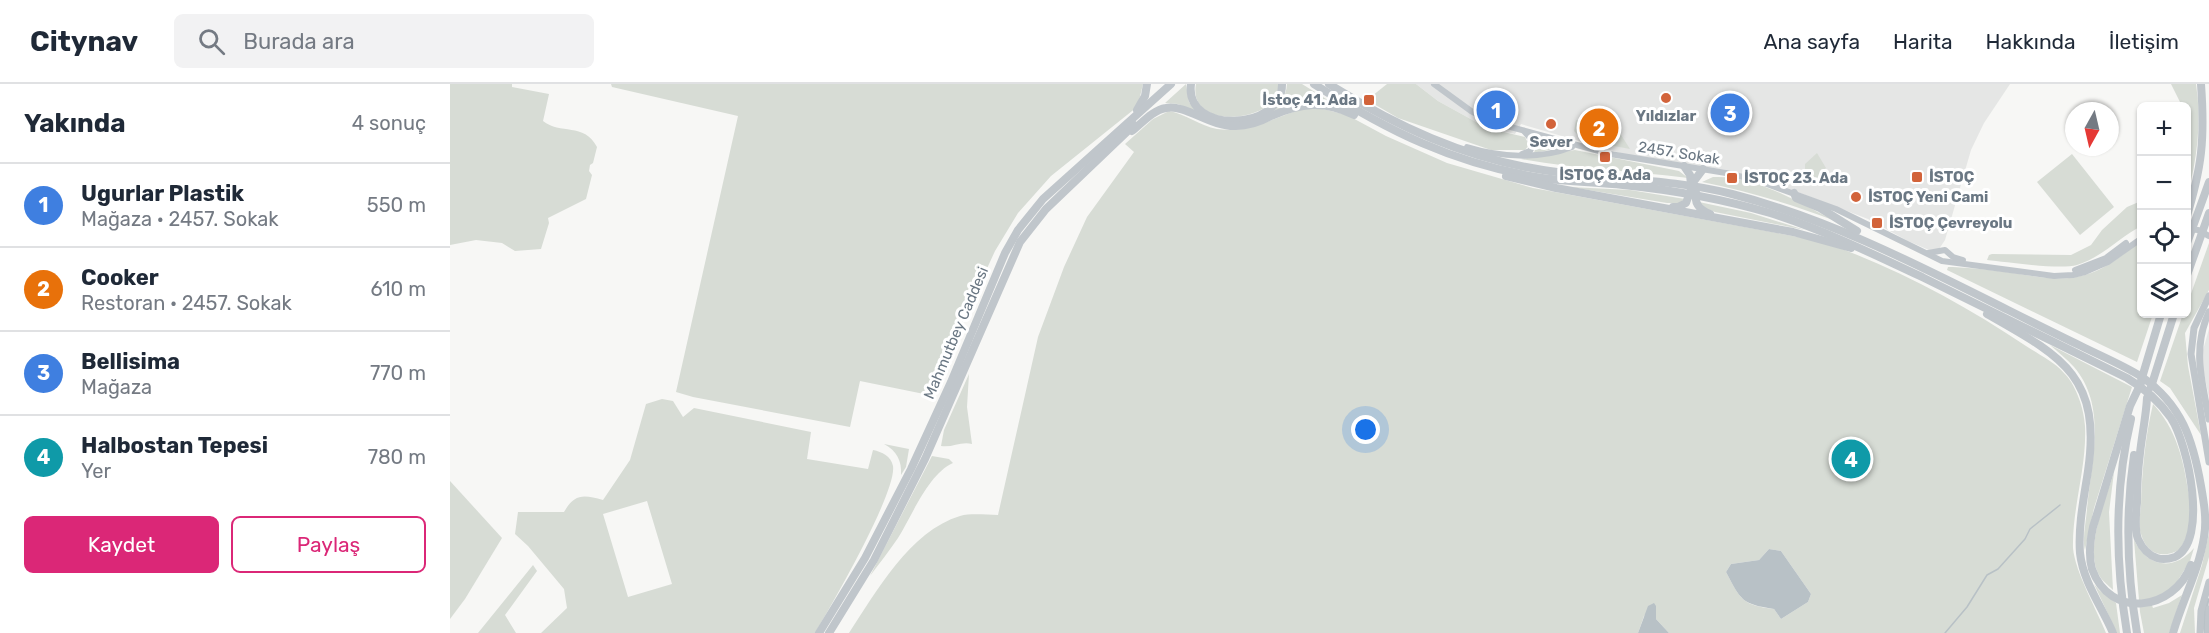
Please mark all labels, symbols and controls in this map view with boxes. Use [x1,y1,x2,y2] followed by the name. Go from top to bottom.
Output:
[174,14,594,68] search box
[30,25,138,58] text: Citynav
[195,25,228,58] icon: search
[243,28,355,55] text: Burada ara
[1763,29,1860,54] text: Ana sayfa
[1893,29,1953,54] text: Harita
[1986,29,2076,54] text: Hakkında
[2109,29,2179,54] text: İletişim
[1476,87,1516,132] pin: 1
[1710,90,1750,135] pin: 3
[1262,91,1357,109] place label: İstoç 41. Ada
[1659,91,1673,105] marker: Yıldızlar
[1362,93,1376,107] marker: İstoç 41. Ada
[2065,102,2119,156] north arrow
[2137,102,2191,318] map controls
[2137,102,2191,156] button: +
[1580,106,1618,150] pin: 2
[1636,107,1696,125] place label: Yıldızlar
[24,108,126,139] text: Yakında
[352,111,426,135] text: 4 sonuç
[1544,117,1558,131] marker: Sever
[1530,133,1573,151] place label: Sever
[1637,138,1721,168] street label: 2457. Sokak
[1598,150,1612,164] marker: İSTOÇ 8.Ada
[2137,156,2191,210] button: −
[1559,166,1651,184] place label: İSTOÇ 8.Ada
[1929,168,1975,186] place label: İSTOÇ
[1744,169,1848,187] place label: İSTOÇ 23. Ada
[1910,170,1924,184] marker: İSTOÇ
[1725,171,1739,185] marker: İSTOÇ 23. Ada
[81,180,244,207] text: Ugurlar Plastik
[1868,188,1988,206] place label: İSTOÇ Yeni Cami
[1849,190,1863,204] marker: İSTOÇ Yeni Cami
[39,193,48,217] text: 1
[367,193,426,217] text: 550 m
[81,207,279,231] text: Mağaza · 2457. Sokak
[2137,210,2191,264] button: locate
[1889,214,2012,232] place label: İSTOÇ Çevreyolu
[1870,216,1884,230] marker: İSTOÇ Çevreyolu
[81,264,159,291] text: Cooker
[920,264,992,402] street label: Mahmutbey Caddesi
[2137,264,2191,318] button: layers
[37,277,50,301] text: 2
[370,277,426,301] text: 610 m
[81,291,292,315] text: Restoran · 2457. Sokak
[81,348,180,375] text: Bellisima
[37,361,50,385] text: 3
[370,361,426,385] text: 770 m
[81,375,152,399] text: Mağaza
[1351,415,1380,444] your location
[81,432,268,459] text: Halbostan Tepesi
[1832,436,1870,482] pin: 4
[37,445,50,469] text: 4
[368,445,426,469] text: 780 m
[81,459,111,483] text: Yer
[24,516,219,573] button: Kaydet
[231,516,426,573] button: Paylaş

